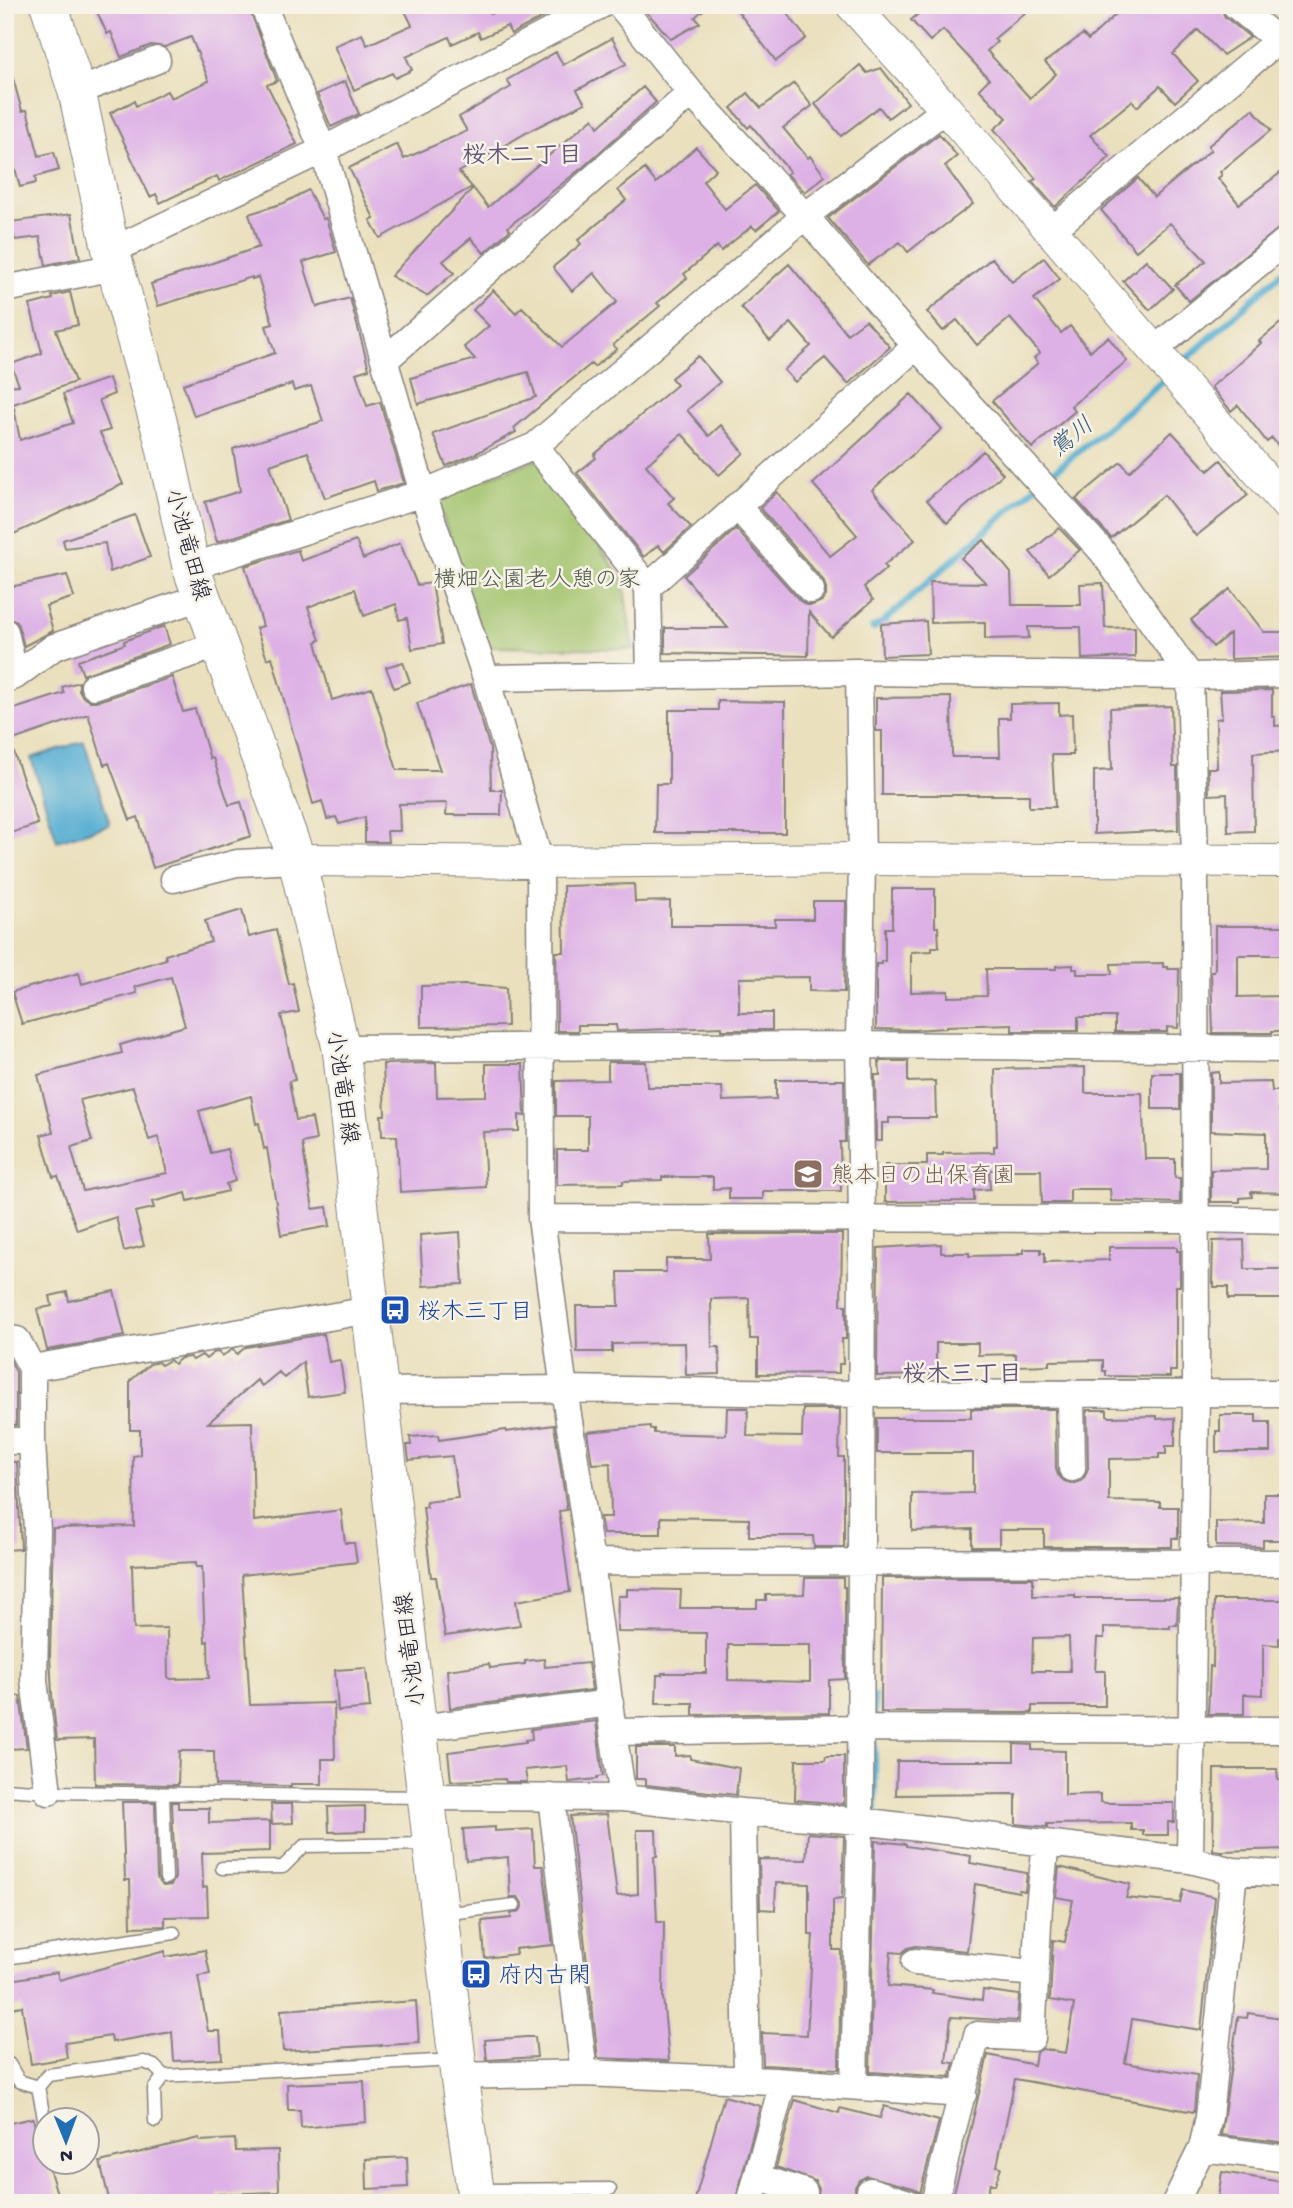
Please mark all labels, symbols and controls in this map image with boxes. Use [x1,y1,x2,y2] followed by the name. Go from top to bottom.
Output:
[462,142,582,172] district label: 桜木二丁目
[1045,411,1101,465] water label: 鴬川
[158,486,215,604] street label: 小池竜田線
[434,567,641,595] park label: 横畑公園老人憩の家
[319,1029,363,1146] street label: 小池竜田線
[791,1157,825,1191] school or university icon: 熊本日の出保育園
[831,1163,1015,1191] place label: 熊本日の出保育園
[378,1293,412,1327] bus stop icon: 桜木三丁目
[418,1299,533,1327] place label: 桜木三丁目
[902,1361,1022,1391] district label: 桜木三丁目
[391,1591,433,1708] street label: 小池竜田線
[459,1957,493,1991] bus stop icon: 府内古閑
[499,1963,591,1991] place label: 府内古閑
[32,2106,102,2176] north arrow
[60,2143,73,2166] text: N

